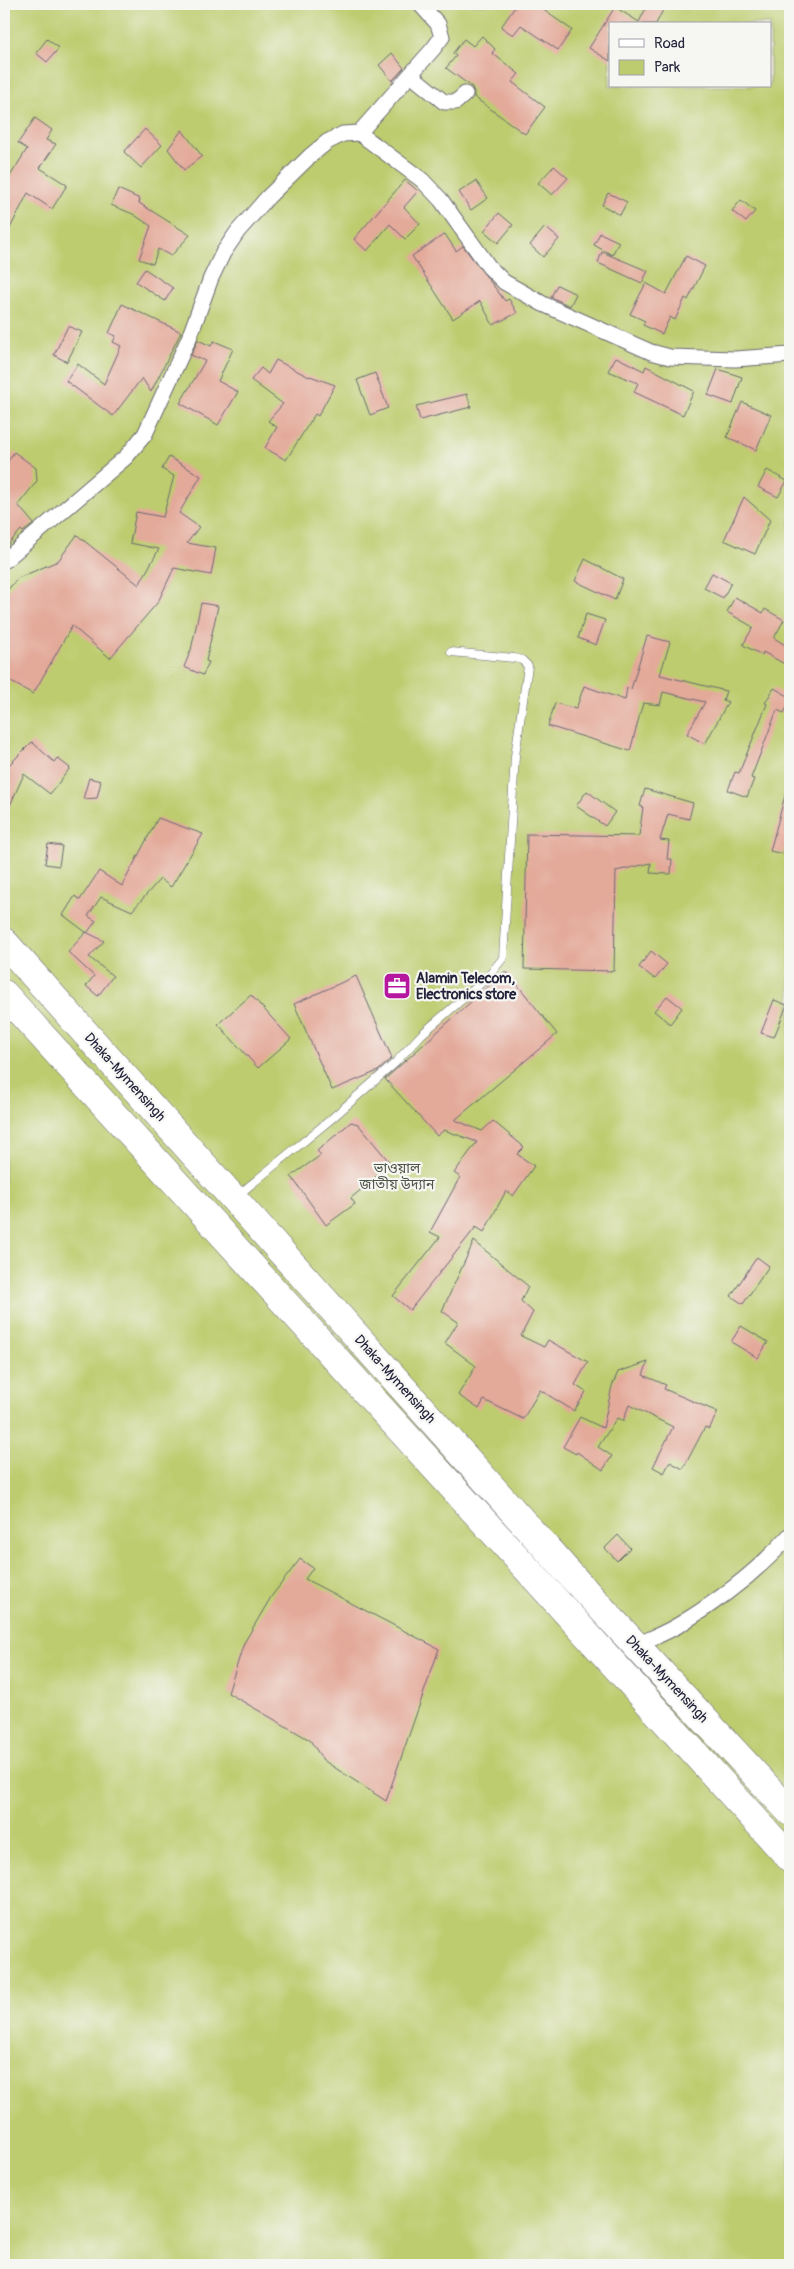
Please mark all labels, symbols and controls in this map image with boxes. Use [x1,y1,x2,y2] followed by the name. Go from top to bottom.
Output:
[609,22,772,88] legend
[654,34,685,53] text: Road
[654,58,681,77] text: Park
[416,970,517,1003] place label: Alamin Telecom, Electronics store
[382,971,412,1001] office icon: Alamin Telecom, Electronics store
[81,1029,169,1125] street label: Dhaka-Mymensingh
[359,1160,435,1193] park label: ভাওয়াল জাতীয় উদ্যান
[351,1331,439,1427] street label: Dhaka-Mymensingh
[622,1632,712,1726] street label: Dhaka-Mymensingh

